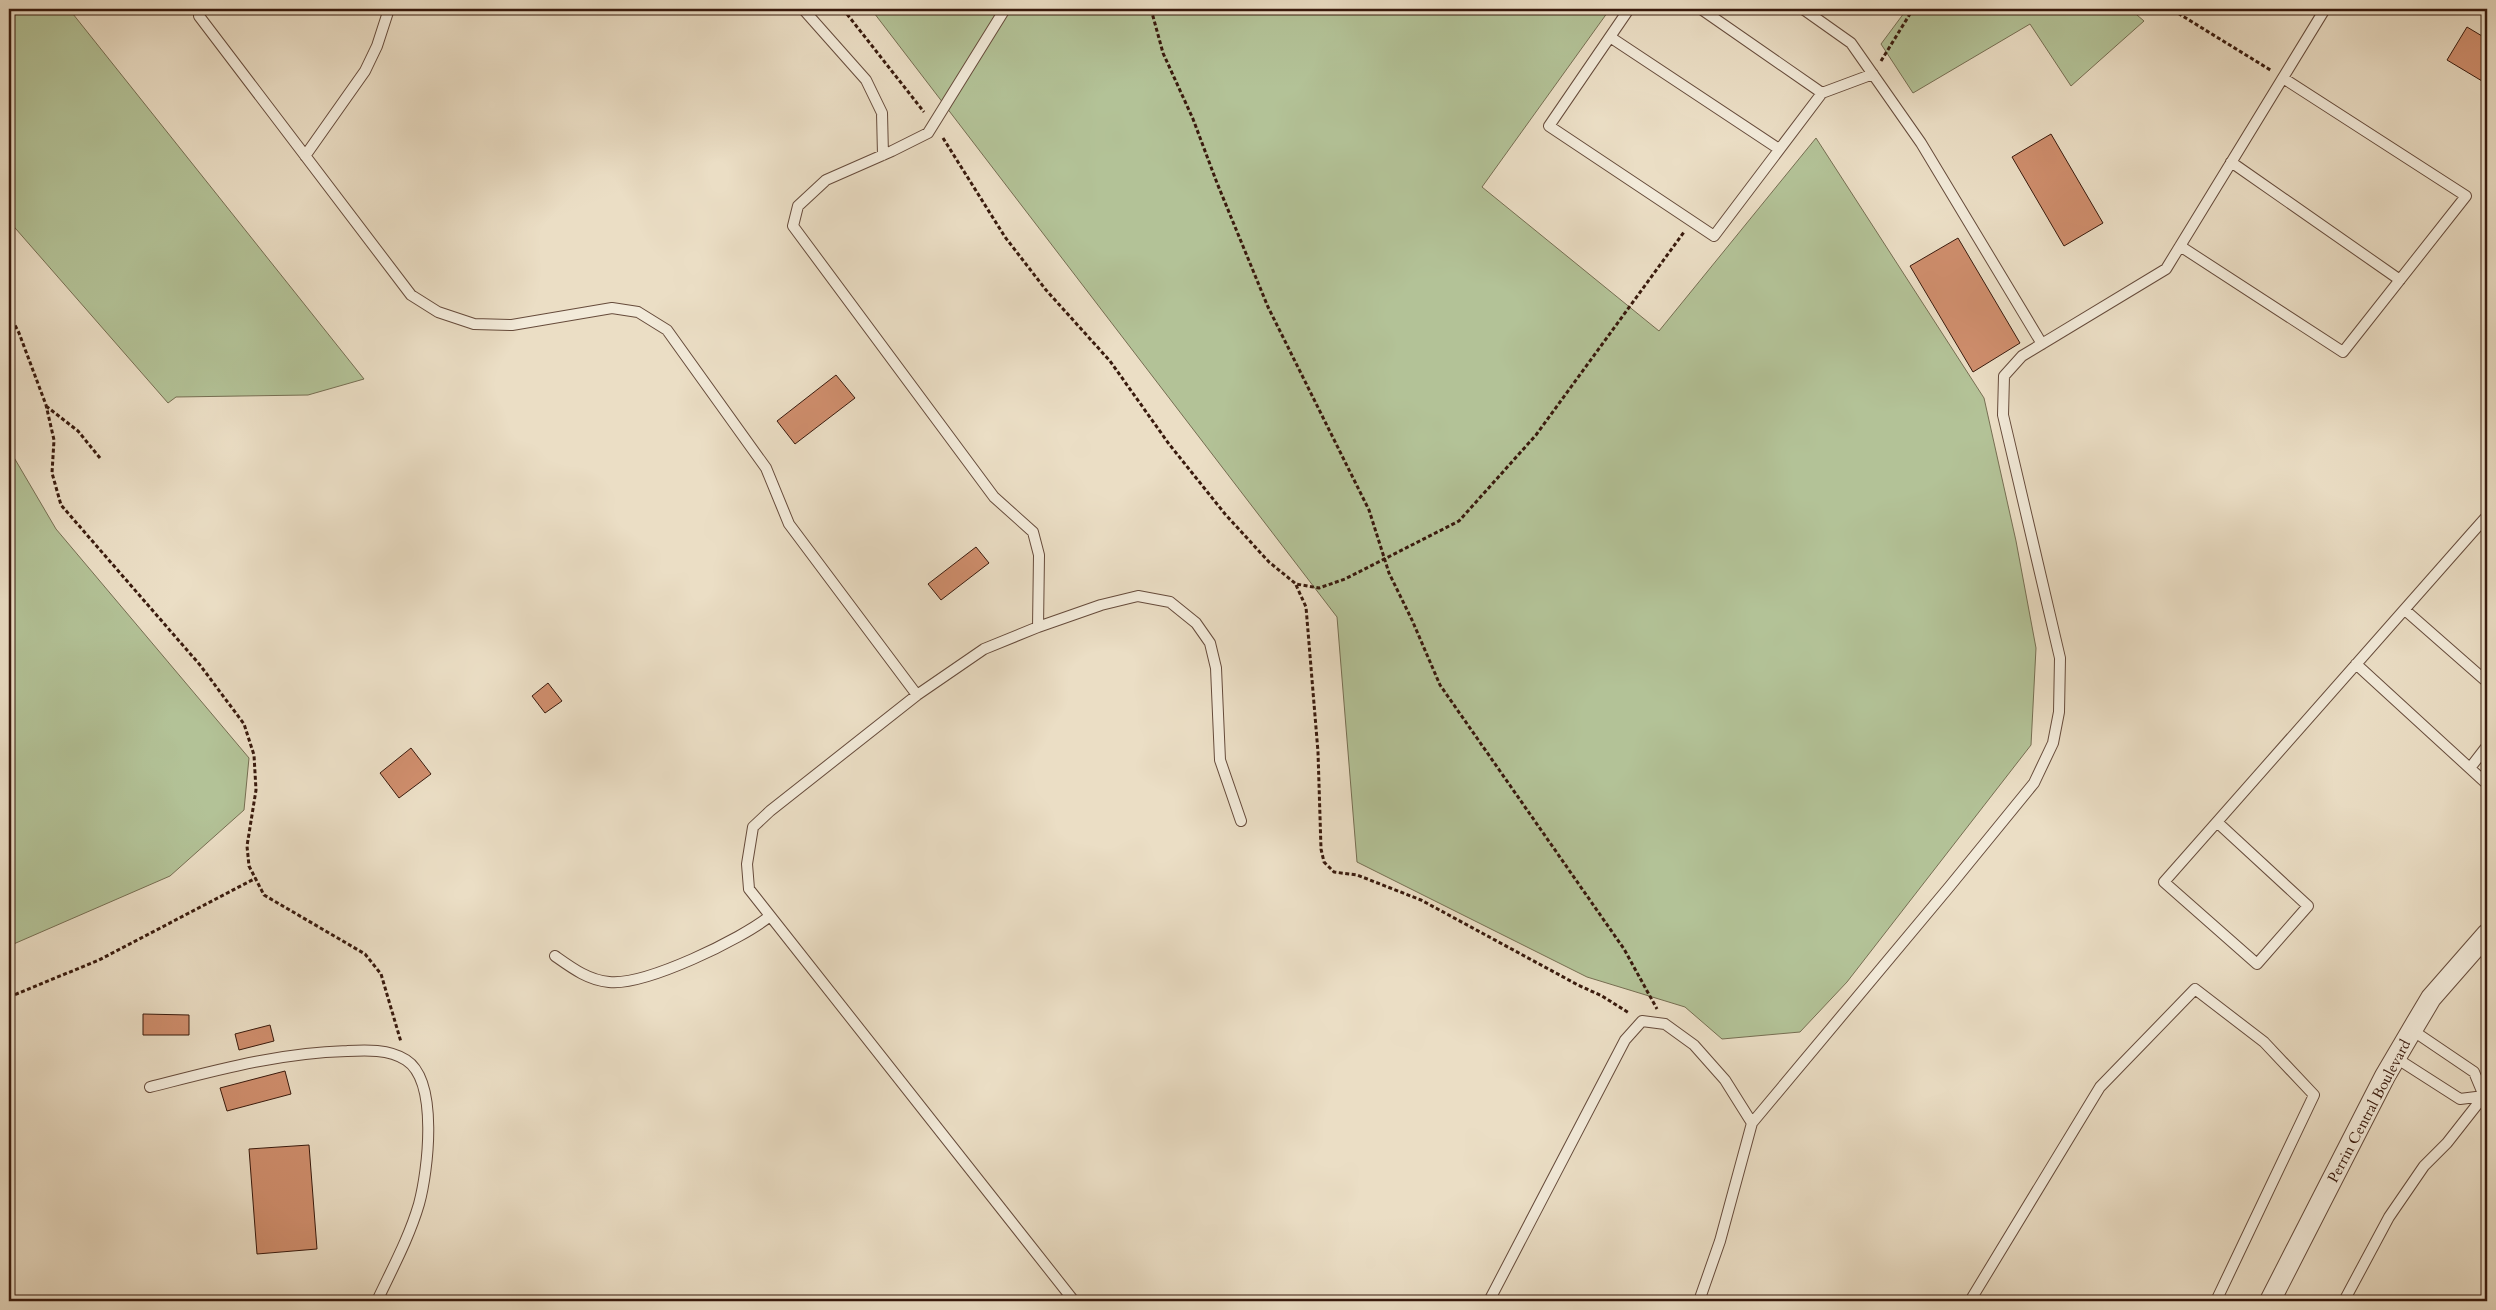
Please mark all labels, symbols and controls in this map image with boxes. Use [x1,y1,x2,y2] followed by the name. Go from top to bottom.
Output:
[2323,1036,2415,1186] street label: Perrin Central Boulevard

